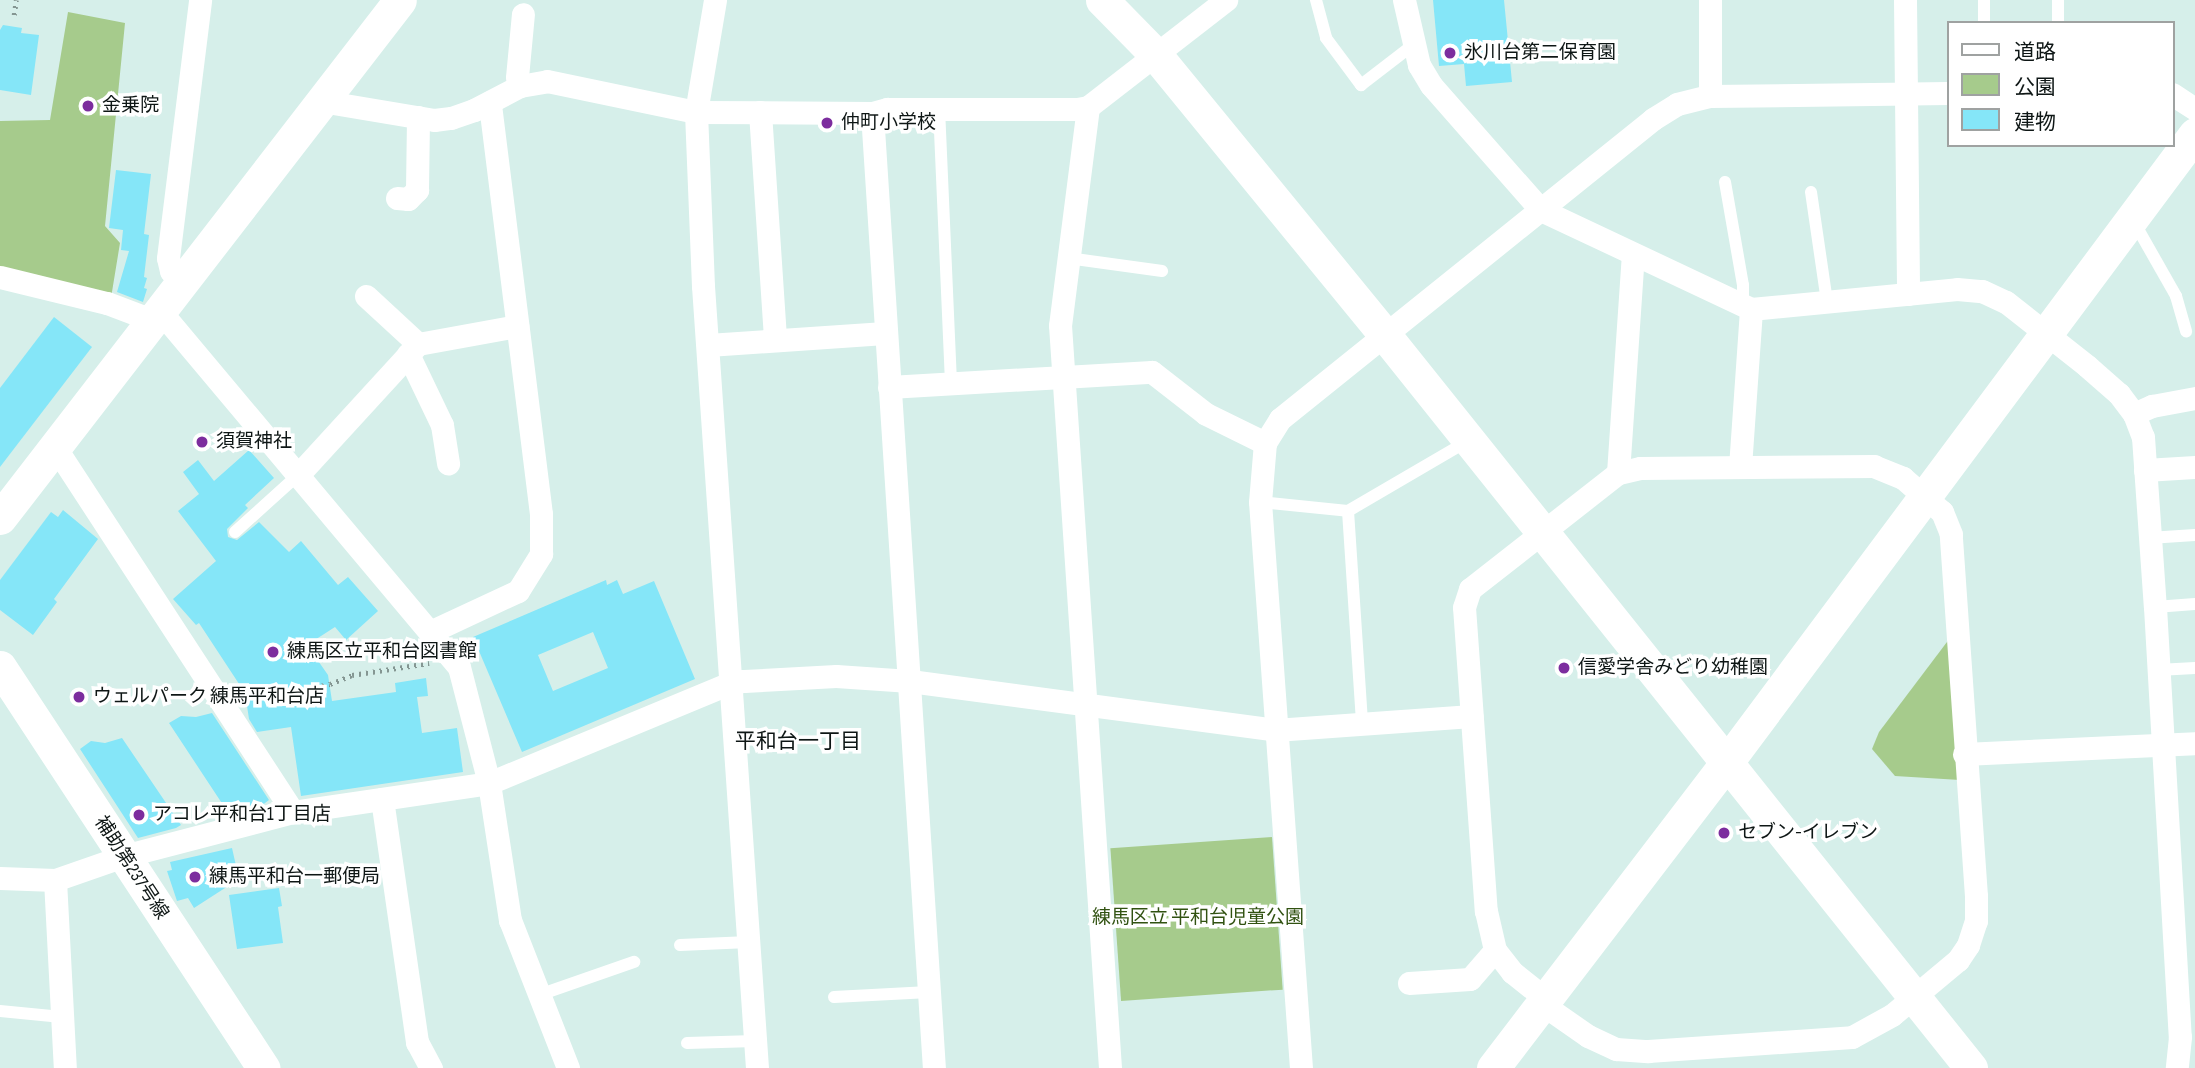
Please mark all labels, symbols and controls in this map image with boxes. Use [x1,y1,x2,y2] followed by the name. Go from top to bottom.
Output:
[1946,21,2174,147] legend
[2014,40,2056,65] text: 道路
[1464,42,1616,64] place label: 氷川台第二保育園
[1442,45,1458,61] marker: 氷川台第二保育園
[2014,75,2056,100] text: 公園
[102,95,159,117] place label: 金乗院
[80,98,96,114] marker: 金乗院
[2014,110,2056,135] text: 建物
[841,112,936,134] place label: 仲町小学校
[819,115,835,131] marker: 仲町小学校
[216,431,292,453] place label: 須賀神社
[194,434,210,450] marker: 須賀神社
[287,641,477,663] place label: 練馬区立平和台図書館
[265,644,281,660] marker: 練馬区立平和台図書館
[1578,657,1768,679] place label: 信愛学舎みどり幼稚園
[1556,660,1572,676] marker: 信愛学舎みどり幼稚園
[93,686,324,708] place label: ウェルパーク 練馬平和台店
[71,689,87,705] marker: ウェルパーク 練馬平和台店
[735,729,861,755] district label: 平和台一丁目
[153,804,331,826] place label: アコレ平和台1丁目店
[131,807,147,823] marker: アコレ平和台1丁目店
[89,812,173,924] street label: 補助第237号線
[1738,822,1878,844] place label: セブン-イレブン
[1716,825,1732,841] marker: セブン-イレブン
[209,866,380,888] place label: 練馬平和台一郵便局
[187,869,203,885] marker: 練馬平和台一郵便局
[1092,907,1304,929] park label: 練馬区立 平和台児童公園

